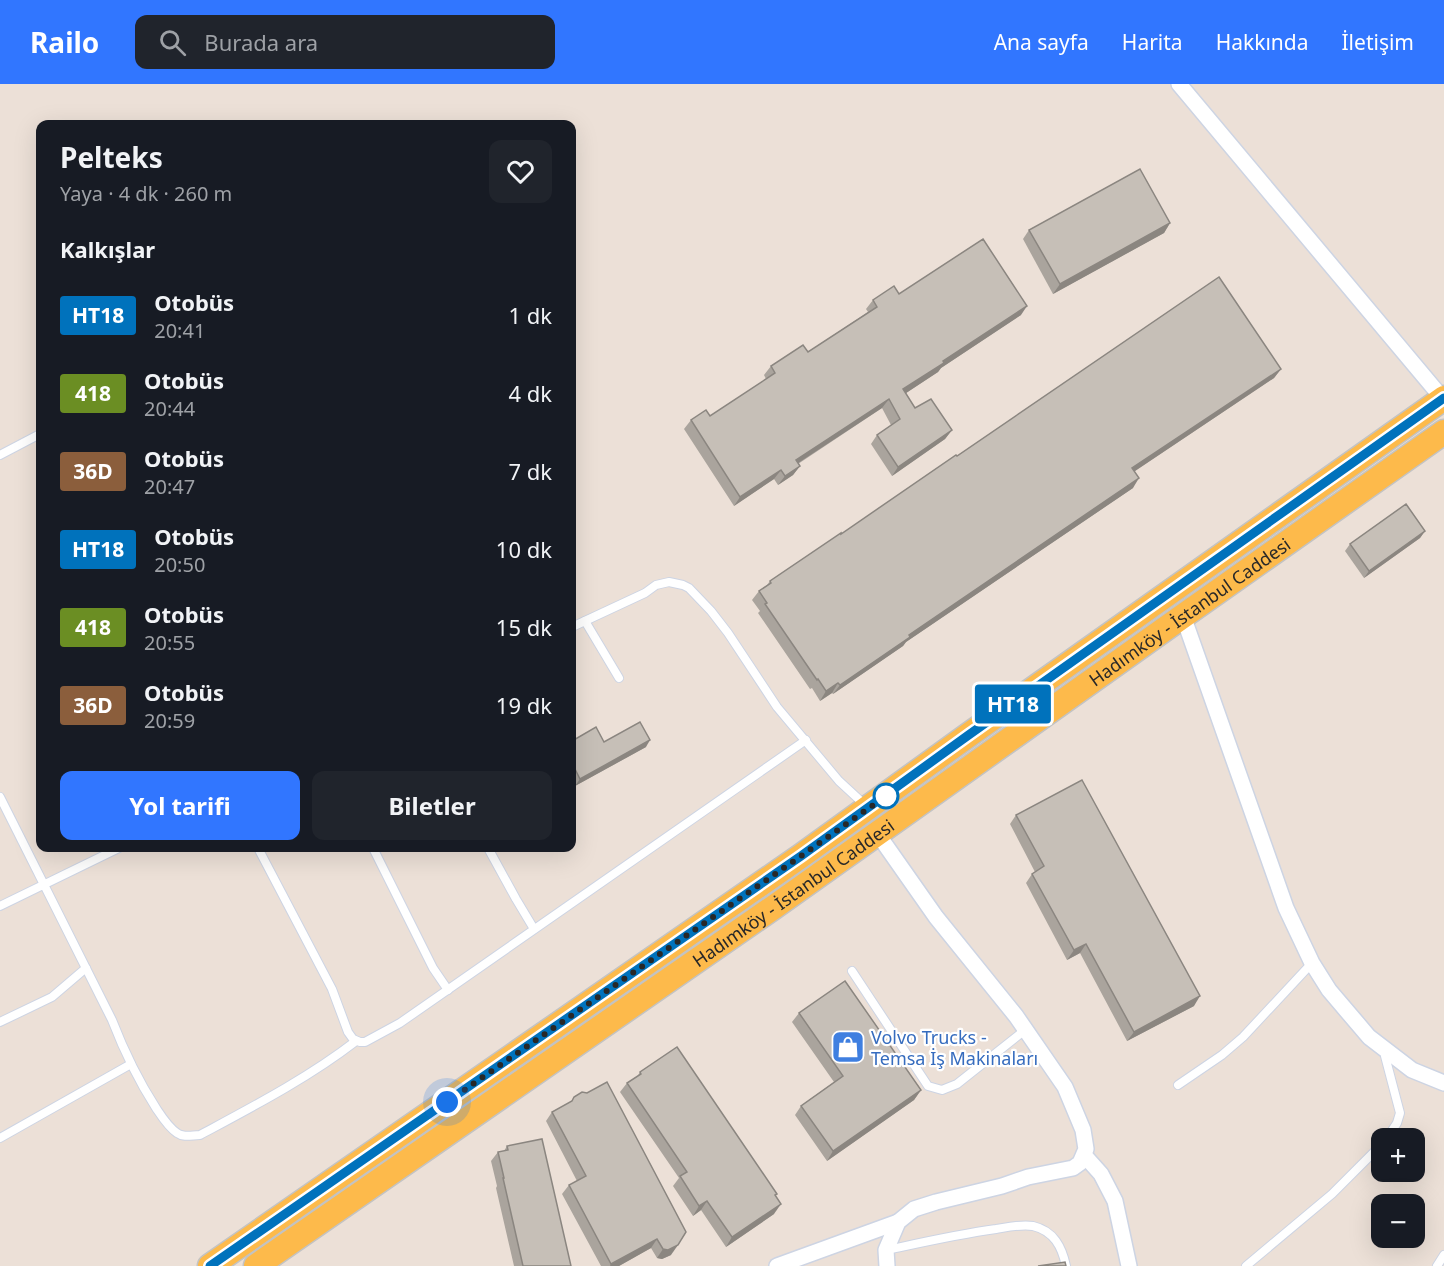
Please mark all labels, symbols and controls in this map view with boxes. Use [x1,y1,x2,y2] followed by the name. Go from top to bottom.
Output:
[135,15,555,69] search box
[30,23,99,61] text: Railo
[156,26,189,59] icon: search
[204,27,318,57] text: Burada ara
[994,28,1089,56] text: Ana sayfa
[1122,28,1183,56] text: Harita
[1216,28,1309,56] text: Hakkında
[1342,28,1414,56] text: İletişim
[60,138,163,176] text: Pelteks
[489,140,552,203] button: heart
[60,180,232,207] text: Yaya · 4 dk · 260 m
[60,234,155,264] text: Kalkışlar
[154,287,234,317] text: Otobüs
[508,300,552,330] text: 1 dk
[72,301,124,329] text: HT18
[154,317,205,344] text: 20:41
[144,365,224,395] text: Otobüs
[508,378,552,408] text: 4 dk
[75,379,111,407] text: 418
[144,395,195,422] text: 20:44
[144,443,224,473] text: Otobüs
[508,456,552,486] text: 7 dk
[73,457,113,485] text: 36D
[144,473,195,500] text: 20:47
[154,521,234,551] text: Otobüs
[1084,532,1295,691] street label: Hadımköy - İstanbul Caddesi
[496,534,552,564] text: 10 dk
[72,535,124,563] text: HT18
[154,551,205,578] text: 20:50
[144,599,224,629] text: Otobüs
[496,612,552,642] text: 15 dk
[75,613,111,641] text: 418
[144,629,195,656] text: 20:55
[144,677,224,707] text: Otobüs
[971,684,1055,724] line badge: HT18
[496,690,552,720] text: 19 dk
[987,690,1039,718] text: HT18
[73,691,113,719] text: 36D
[144,707,195,734] text: 20:59
[60,771,300,840] button: Yol tarifi
[312,771,552,840] button: Biletler
[873,783,899,809] unlabelled marker
[687,813,899,972] street label: Hadımköy - İstanbul Caddesi
[871,1025,1038,1070] place label: Volvo Trucks - Temsa İş Makinaları
[830,1029,866,1065] shop icon: Volvo Trucks - Temsa İş Makinaları
[432,1087,462,1117] your location
[1371,1128,1425,1248] map controls
[1371,1128,1425,1182] button: +
[1371,1194,1425,1248] button: −

